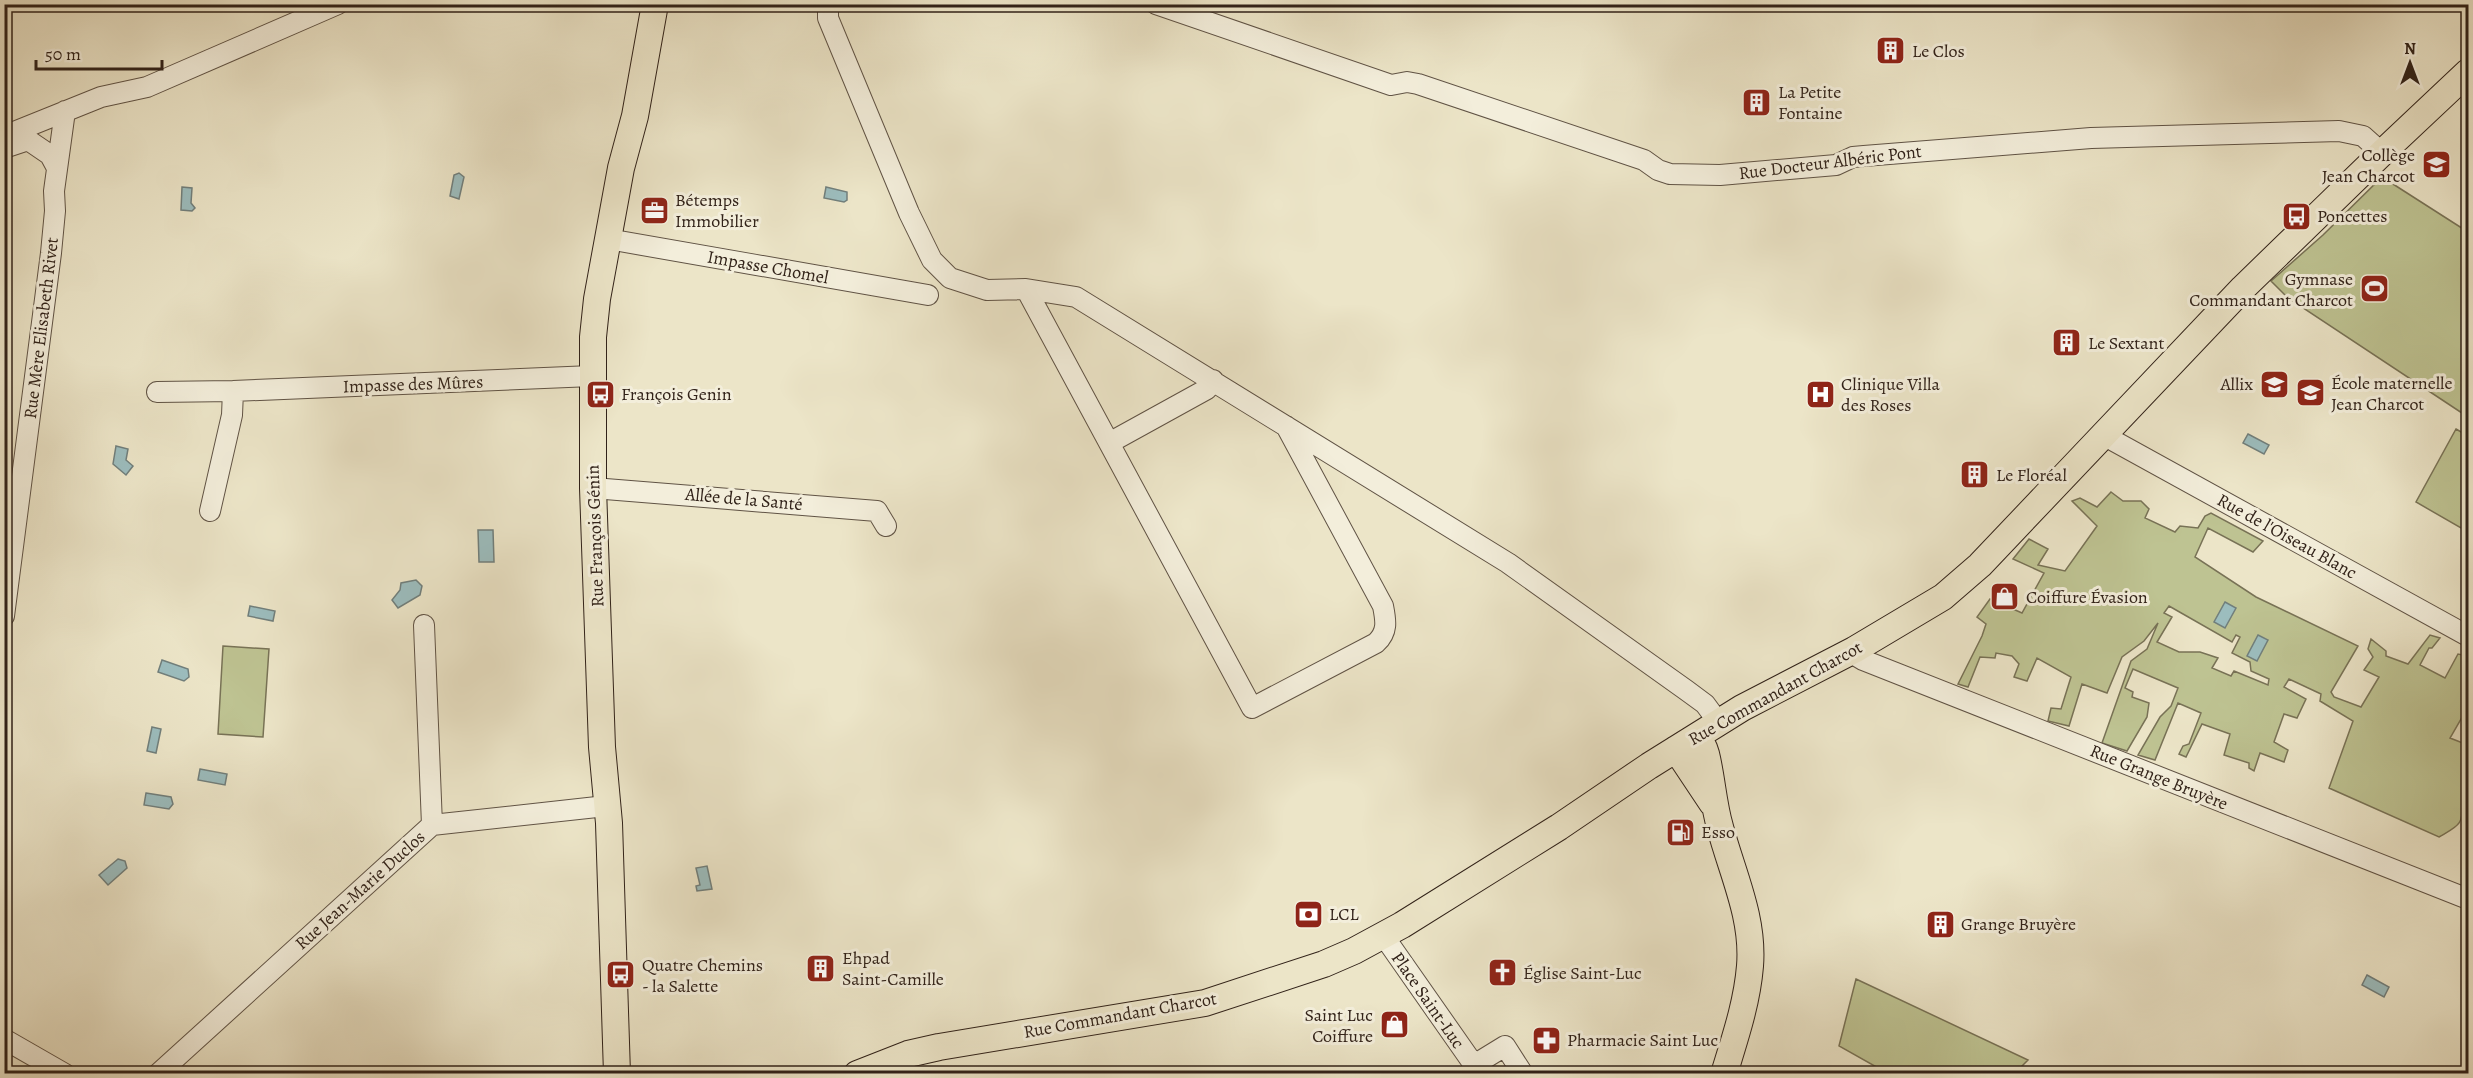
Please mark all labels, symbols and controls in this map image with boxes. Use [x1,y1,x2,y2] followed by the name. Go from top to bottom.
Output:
[36,33,162,71] scale bar
[2380,33,2440,93] north arrow
[1875,35,1907,67] building icon: Le Clos
[2404,38,2416,60] text: N
[1912,39,1965,63] place label: Le Clos
[45,42,81,66] text: 50 m
[1778,80,1843,125] place label: La Petite Fontaine
[1741,86,1773,118] building icon: La Petite Fontaine
[1737,139,1923,185] street label: Rue Docteur Albéric Pont
[2322,143,2415,188] place label: Collège Jean Charcot
[2420,149,2452,181] school or university icon: Collège Jean Charcot
[675,188,759,233] place label: Bétemps Immobilier
[638,194,670,226] office icon: Bétemps Immobilier
[2280,200,2312,232] bus stop icon: Poncettes
[2317,204,2388,228] place label: Poncettes
[18,236,64,420] street label: Rue Mère Elisabeth Rivet
[706,245,831,290] street label: Impasse Chomel
[2189,267,2353,312] place label: Gymnase Commandant Charcot
[2358,273,2390,305] sports icon: Gymnase Commandant Charcot
[2051,327,2083,359] building icon: Le Sextant
[2088,331,2164,355] place label: Le Sextant
[2258,368,2290,400] school or university icon: Allix
[342,370,484,398] street label: Impasse des Mûres
[2331,371,2453,416] place label: École maternelle Jean Charcot
[1841,372,1940,417] place label: Clinique Villa des Roses
[2219,372,2253,396] place label: Allix
[2294,377,2326,409] school or university icon: École maternelle Jean Charcot
[584,378,616,410] bus stop icon: François Genin
[1804,378,1836,410] hospital icon: Clinique Villa des Roses
[621,382,732,406] place label: François Genin
[1959,459,1991,491] building icon: Le Floréal
[1996,463,2067,487] place label: Le Floréal
[581,464,609,608] street label: Rue François Génin
[683,482,804,516] street label: Allée de la Santé
[2213,488,2361,584] street label: Rue de l'Oiseau Blanc
[1989,581,2021,613] shop icon: Coiffure Évasion
[2026,585,2148,609] place label: Coiffure Évasion
[1684,635,1866,751] street label: Rue Commandant Charcot
[2086,738,2232,816] street label: Rue Grange Bruyère
[1664,816,1696,848] fuel station icon: Esso
[1701,820,1735,844] place label: Esso
[290,825,430,955] street label: Rue Jean-Marie Duclos
[1292,898,1324,930] bank icon: LCL
[1329,902,1359,926] place label: LCL
[1924,908,1956,940] building icon: Grange Bruyère
[1961,912,2076,936] place label: Grange Bruyère
[842,946,944,991] place label: Ehpad Saint-Camille
[1386,947,1470,1053] street label: Place Saint-Luc
[805,952,837,984] building icon: Ehpad Saint-Camille
[642,953,763,998] place label: Quatre Chemins - la Salette
[1486,957,1518,989] church icon: Église Saint-Luc
[605,959,637,991] bus stop icon: Quatre Chemins - la Salette
[1523,961,1642,985] place label: Église Saint-Luc
[1022,986,1218,1044] street label: Rue Commandant Charcot
[1304,1003,1373,1048] place label: Saint Luc Coiffure
[1378,1009,1410,1041] shop icon: Saint Luc Coiffure
[1530,1024,1562,1056] pharmacy icon: Pharmacie Saint Luc
[1567,1028,1718,1052] place label: Pharmacie Saint Luc

